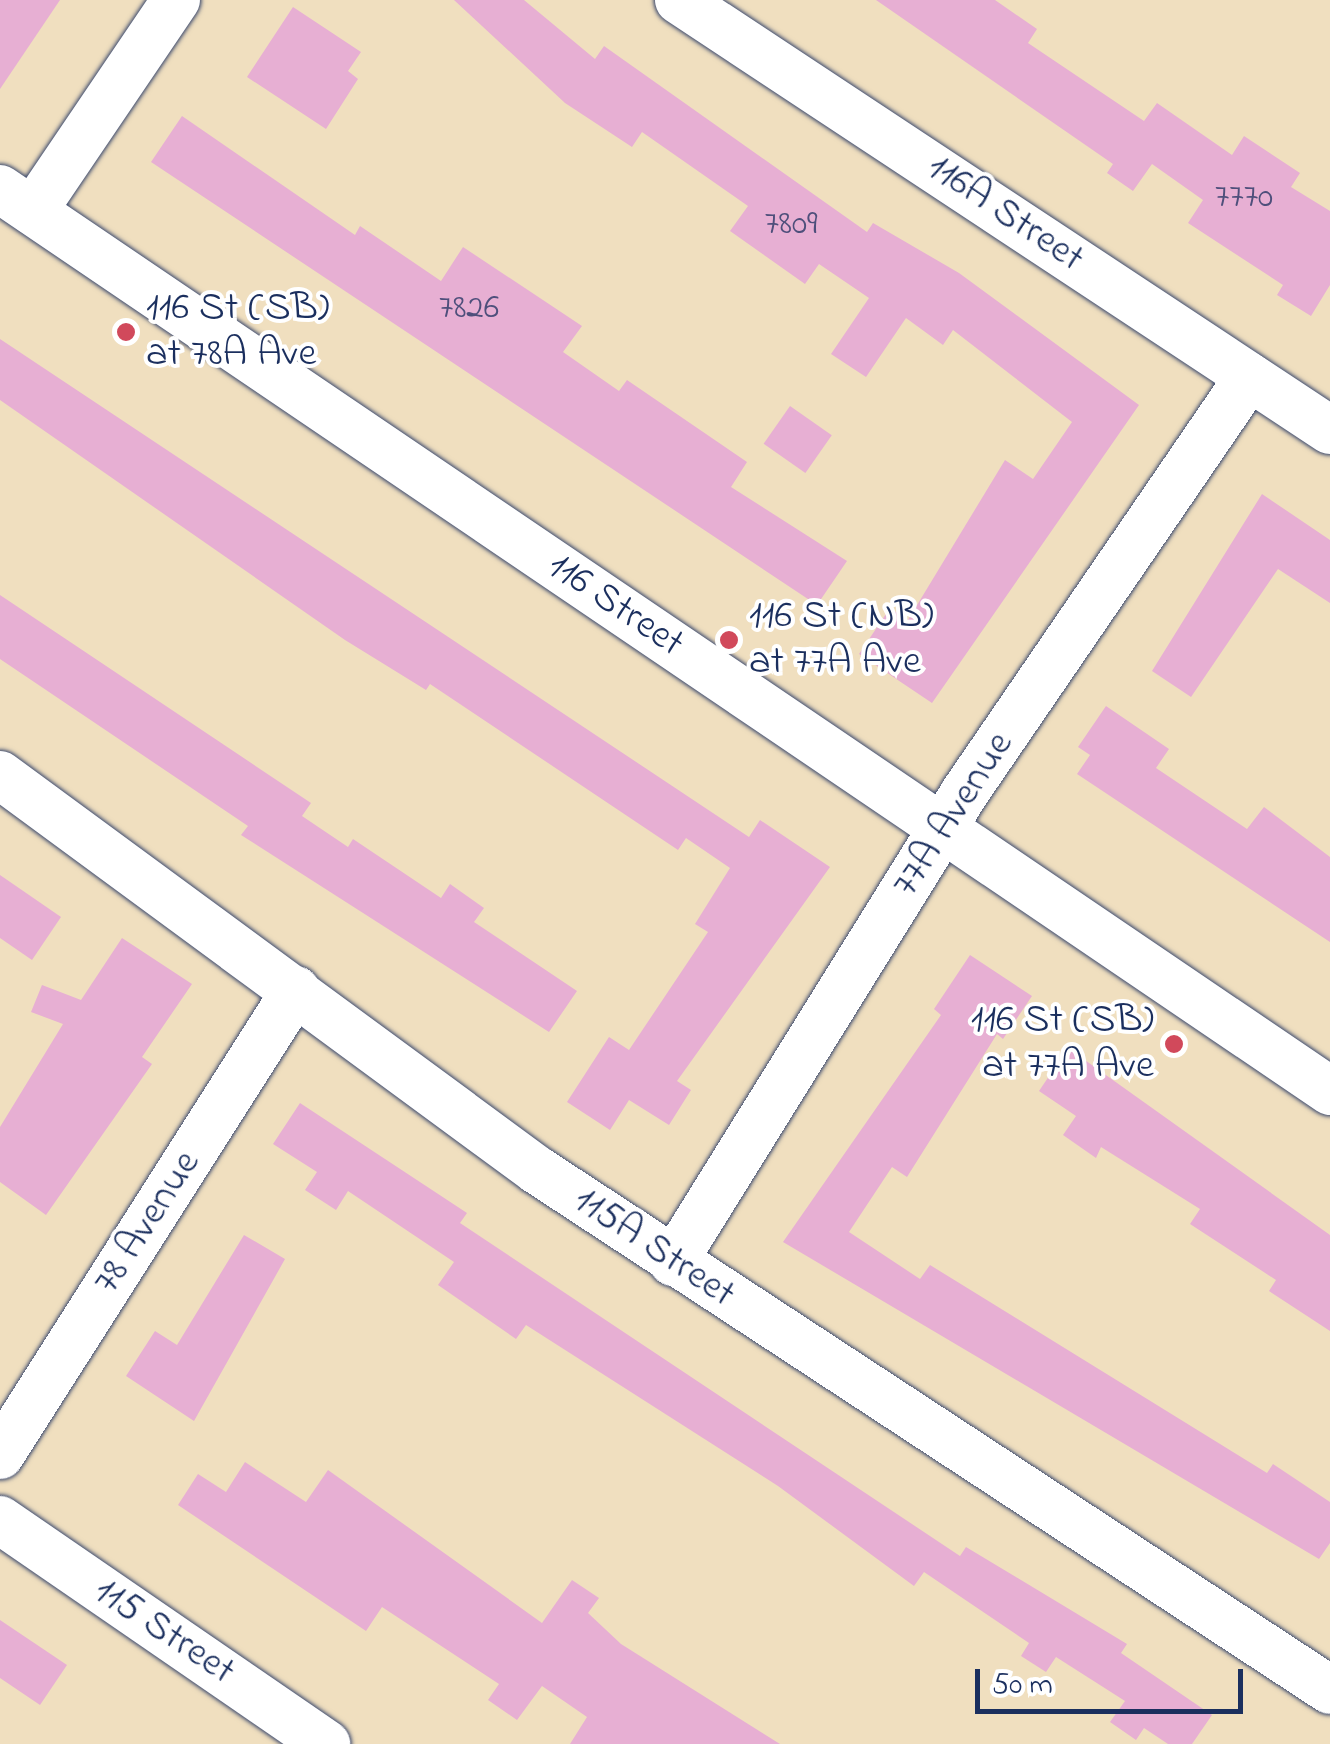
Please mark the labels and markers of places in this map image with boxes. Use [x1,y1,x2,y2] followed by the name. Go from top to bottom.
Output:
[146,285,329,379] place label: 116 St (SB) at 78A Ave
[115,321,137,343] marker: 116 St (SB) at 78A Ave
[749,593,934,687] place label: 116 St (NB) at 77A Ave
[718,629,740,651] marker: 116 St (NB) at 77A Ave
[971,997,1154,1091] place label: 116 St (SB) at 77A Ave
[1163,1033,1185,1055] marker: 116 St (SB) at 77A Ave

